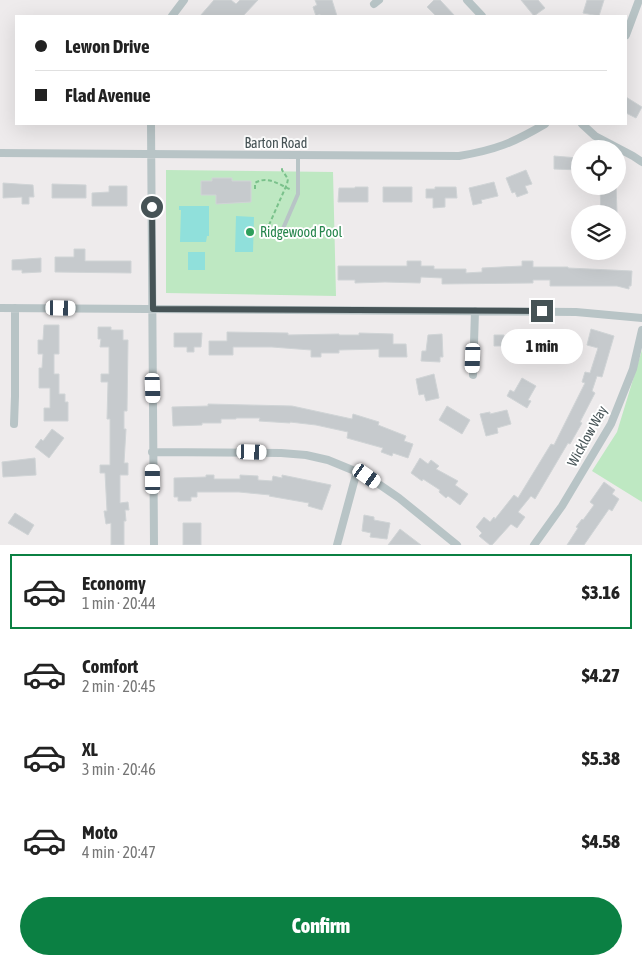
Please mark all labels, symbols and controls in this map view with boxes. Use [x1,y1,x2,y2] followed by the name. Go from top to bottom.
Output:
[65,35,150,57] text: Lewon Drive
[65,84,151,106] text: Flad Avenue
[244,135,308,151] street label: Barton Road
[571,140,626,260] map controls
[571,140,626,195] button: locate
[141,196,163,218] route start
[571,205,626,260] button: layers
[260,224,343,240] place label: Ridgewood Pool
[244,226,256,238] marker: Ridgewood Pool
[45,300,76,316] car
[531,300,553,322] route end
[501,328,583,364] callout: 1 min
[526,337,558,355] text: 1 min
[464,343,481,373] car
[144,373,161,403] car
[564,403,610,469] street label: Wicklow Way
[236,444,267,460] car
[350,461,383,491] car
[145,464,160,494] car
[22,569,67,614] icon: car
[82,572,146,594] text: Economy
[582,581,620,603] text: $3.16
[82,594,156,612] text: 1 min · 20:44
[22,652,67,697] icon: car
[82,655,138,677] text: Comfort
[582,664,620,686] text: $4.27
[82,677,156,695] text: 2 min · 20:45
[22,735,67,780] icon: car
[82,738,98,760] text: XL
[582,747,620,769] text: $5.38
[82,760,156,778] text: 3 min · 20:46
[22,818,67,863] icon: car
[82,821,118,843] text: Moto
[582,830,620,852] text: $4.58
[82,843,156,861] text: 4 min · 20:47
[20,897,622,955] button: Confirm

